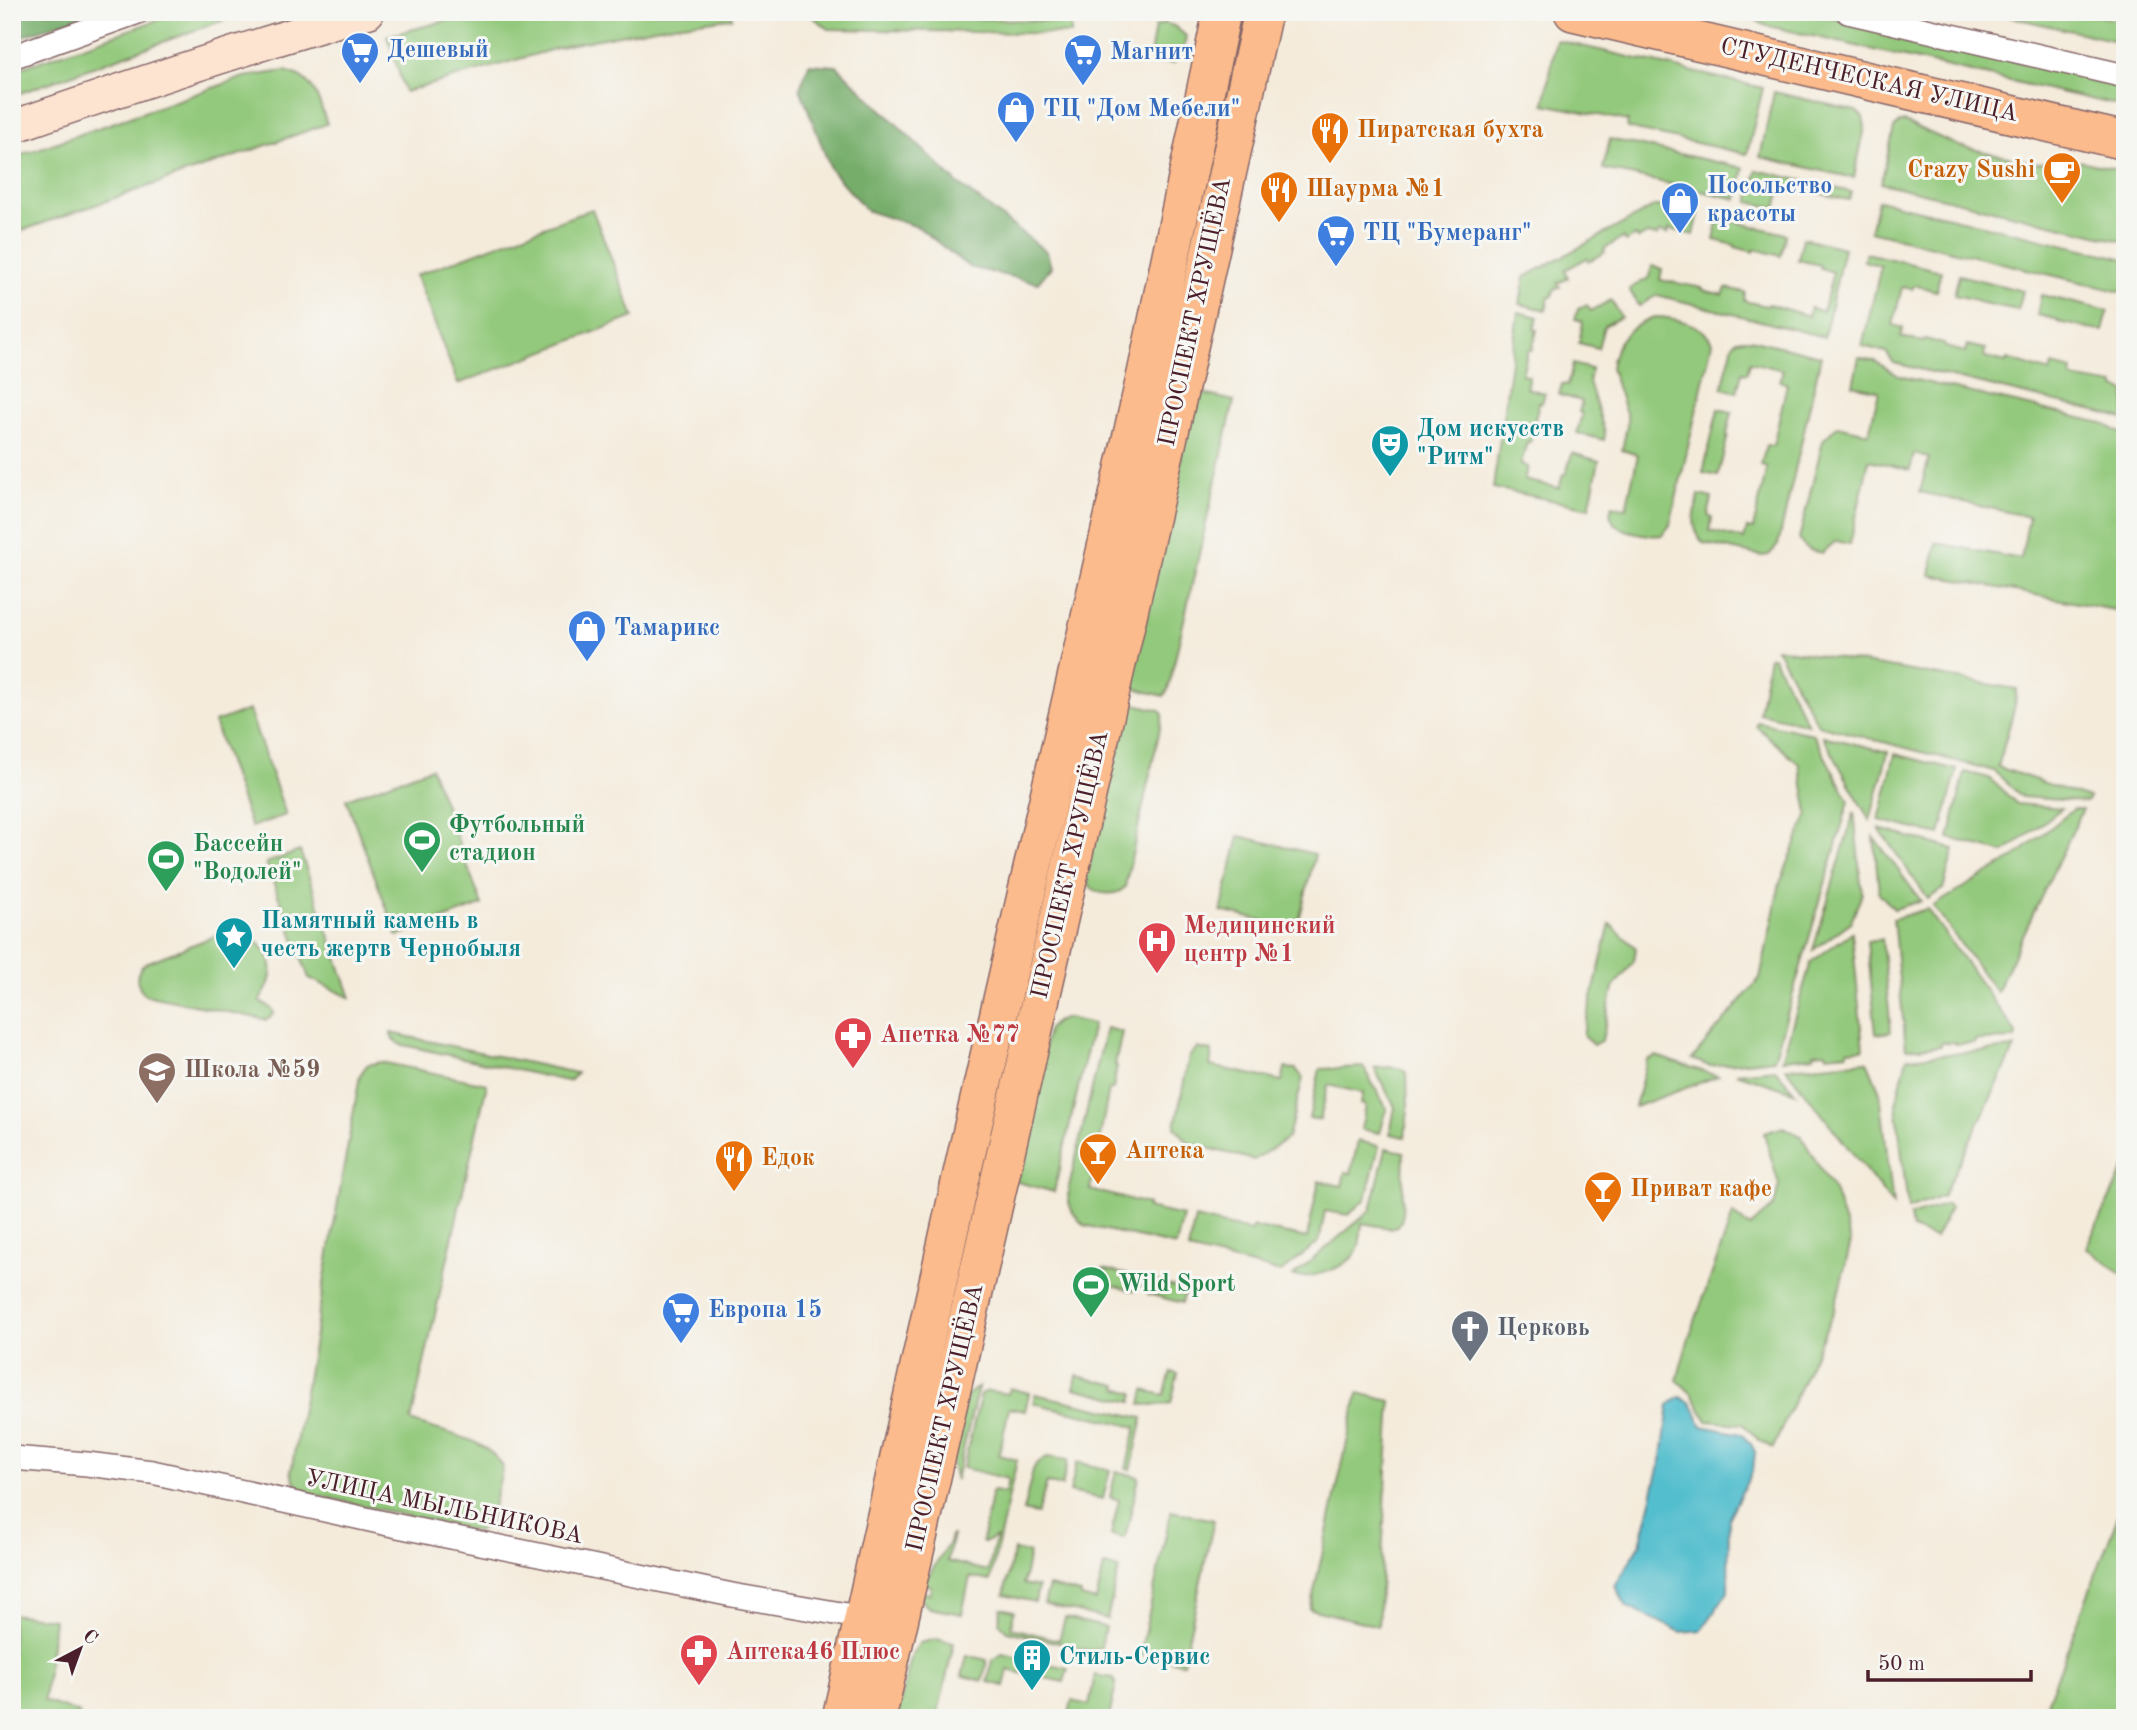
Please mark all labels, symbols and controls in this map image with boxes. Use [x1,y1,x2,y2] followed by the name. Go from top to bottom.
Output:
[339,30,381,85] supermarket icon: Дешевый
[1062,32,1104,87] supermarket icon: Магнит
[1718,35,2020,127] street label: СТУДЕНЧЕСКАЯ УЛИЦА
[387,39,489,63] place label: Дешевый
[1110,41,1193,65] place label: Магнит
[995,89,1037,144] shop icon: ТЦ "Дом Мебели"
[1043,98,1240,122] place label: ТЦ "Дом Мебели"
[1309,110,1351,165] restaurant icon: Пиратская бухта
[1357,119,1544,143] place label: Пиратская бухта
[2041,150,2083,205] cafe icon: Crazy Sushi
[1907,159,2035,183] place label: Crazy Sushi
[1258,169,1300,224] restaurant icon: Шаурма №1
[1153,175,1236,449] street label: ПРОСПЕКТ ХРУЩЁВА
[1707,175,1832,227] place label: Посольство красоты
[1306,178,1445,202] place label: Шаурма №1
[1659,180,1701,235] shop icon: Посольство красоты
[1315,213,1357,268] supermarket icon: ТЦ "Бумеранг"
[1363,222,1531,246] place label: ТЦ "Бумеранг"
[1417,418,1564,470] place label: Дом искусств "Ритм"
[1369,423,1411,478] theatre icon: Дом искусств "Ритм"
[566,608,608,663] shop icon: Тамарикс
[614,617,720,641] place label: Тамарикс
[1026,728,1114,1001] street label: ПРОСПЕКТ ХРУЩЁВА
[449,814,585,866] place label: Футбольный стадион
[401,819,443,874] sports icon: Футбольный стадион
[193,833,301,885] place label: Бассейн "Водолей"
[145,838,187,893] sports icon: Бассейн "Водолей"
[261,910,521,962] place label: Памятный камень в честь жертв Чернобыля
[213,915,255,970] place icon: Памятный камень в честь жертв Чернобыля
[1184,915,1336,967] place label: Медицинский центр №1
[1136,920,1178,975] hospital icon: Медицинский центр №1
[832,1015,874,1070] pharmacy icon: Апетка №77
[880,1024,1020,1048] place label: Апетка №77
[136,1050,178,1105] school or university icon: Школа №59
[184,1058,320,1083] place label: Школа №59
[1077,1131,1119,1186] bar icon: Аптека
[713,1138,755,1193] restaurant icon: Едок
[1125,1140,1204,1164] place label: Аптека
[761,1147,815,1171] place label: Едок
[1582,1169,1624,1224] bar icon: Приват кафе
[1630,1178,1772,1202] place label: Приват кафе
[1070,1264,1112,1319] sports icon: Wild Sport
[1118,1273,1236,1297] place label: Wild Sport
[901,1281,989,1554] street label: ПРОСПЕКТ ХРУЩЁВА
[660,1290,702,1345] supermarket icon: Европа 15
[708,1298,822,1323] place label: Европа 15
[1449,1308,1491,1363] church icon: Церковь
[1497,1317,1590,1341] place label: Церковь
[303,1467,585,1549] street label: УЛИЦА МЫЛЬНИКОВА
[46,1614,116,1684] north arrow
[79,1627,100,1649] text: С
[678,1632,720,1687] pharmacy icon: Аптека46 Плюс
[1011,1637,1053,1692] building icon: Стиль-Сервис
[1868,1639,2030,1683] scale bar
[726,1641,900,1665] place label: Аптека46 Плюс
[1059,1646,1210,1670] place label: Стиль-Сервис
[1878,1654,1925,1675] text: 50 m

